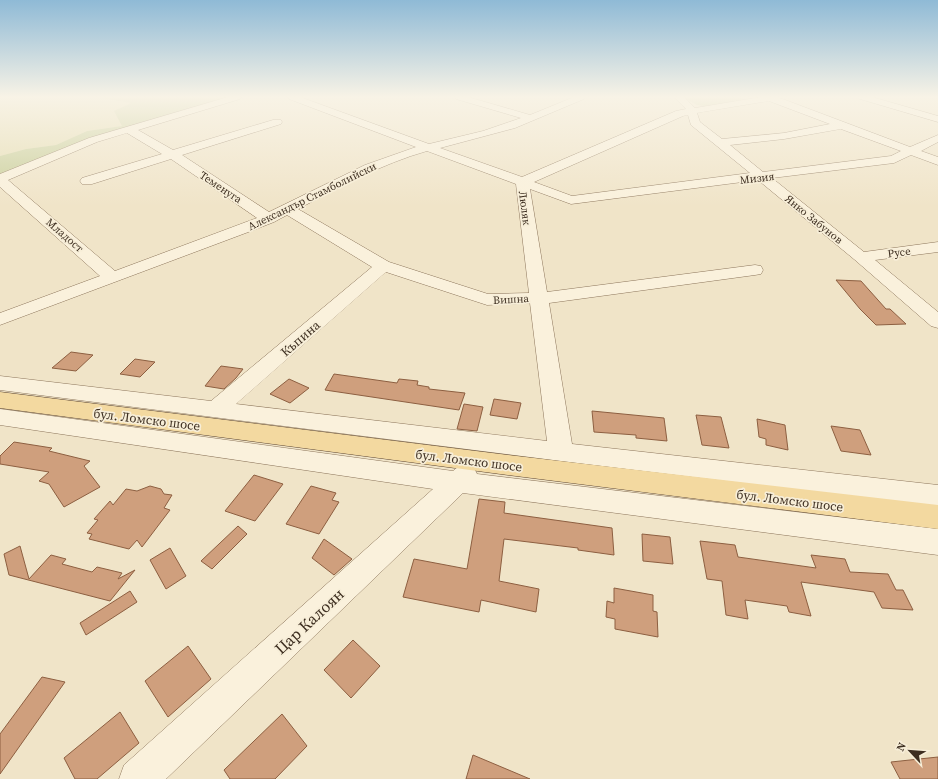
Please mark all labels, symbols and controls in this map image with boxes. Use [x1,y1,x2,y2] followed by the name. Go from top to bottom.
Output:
[246,159,379,234] street label: Александър Стамболийски
[197,168,245,207] street label: Теменуга
[739,169,775,188] street label: Мизия
[515,190,534,226] street label: Люляк
[782,191,846,248] street label: Янко Забунов
[43,215,87,256] street label: Младост
[887,244,912,261] street label: Русе
[493,291,530,308] street label: Вишна
[277,316,324,360] street label: Къпина
[93,405,202,435] street label: бул. Ломско шосе
[415,446,524,476] street label: бул. Ломско шосе
[736,486,845,516] street label: бул. Ломско шосе
[269,583,349,659] street label: Цар Калоян
[890,731,930,771] north arrow
[893,740,910,754] text: N

